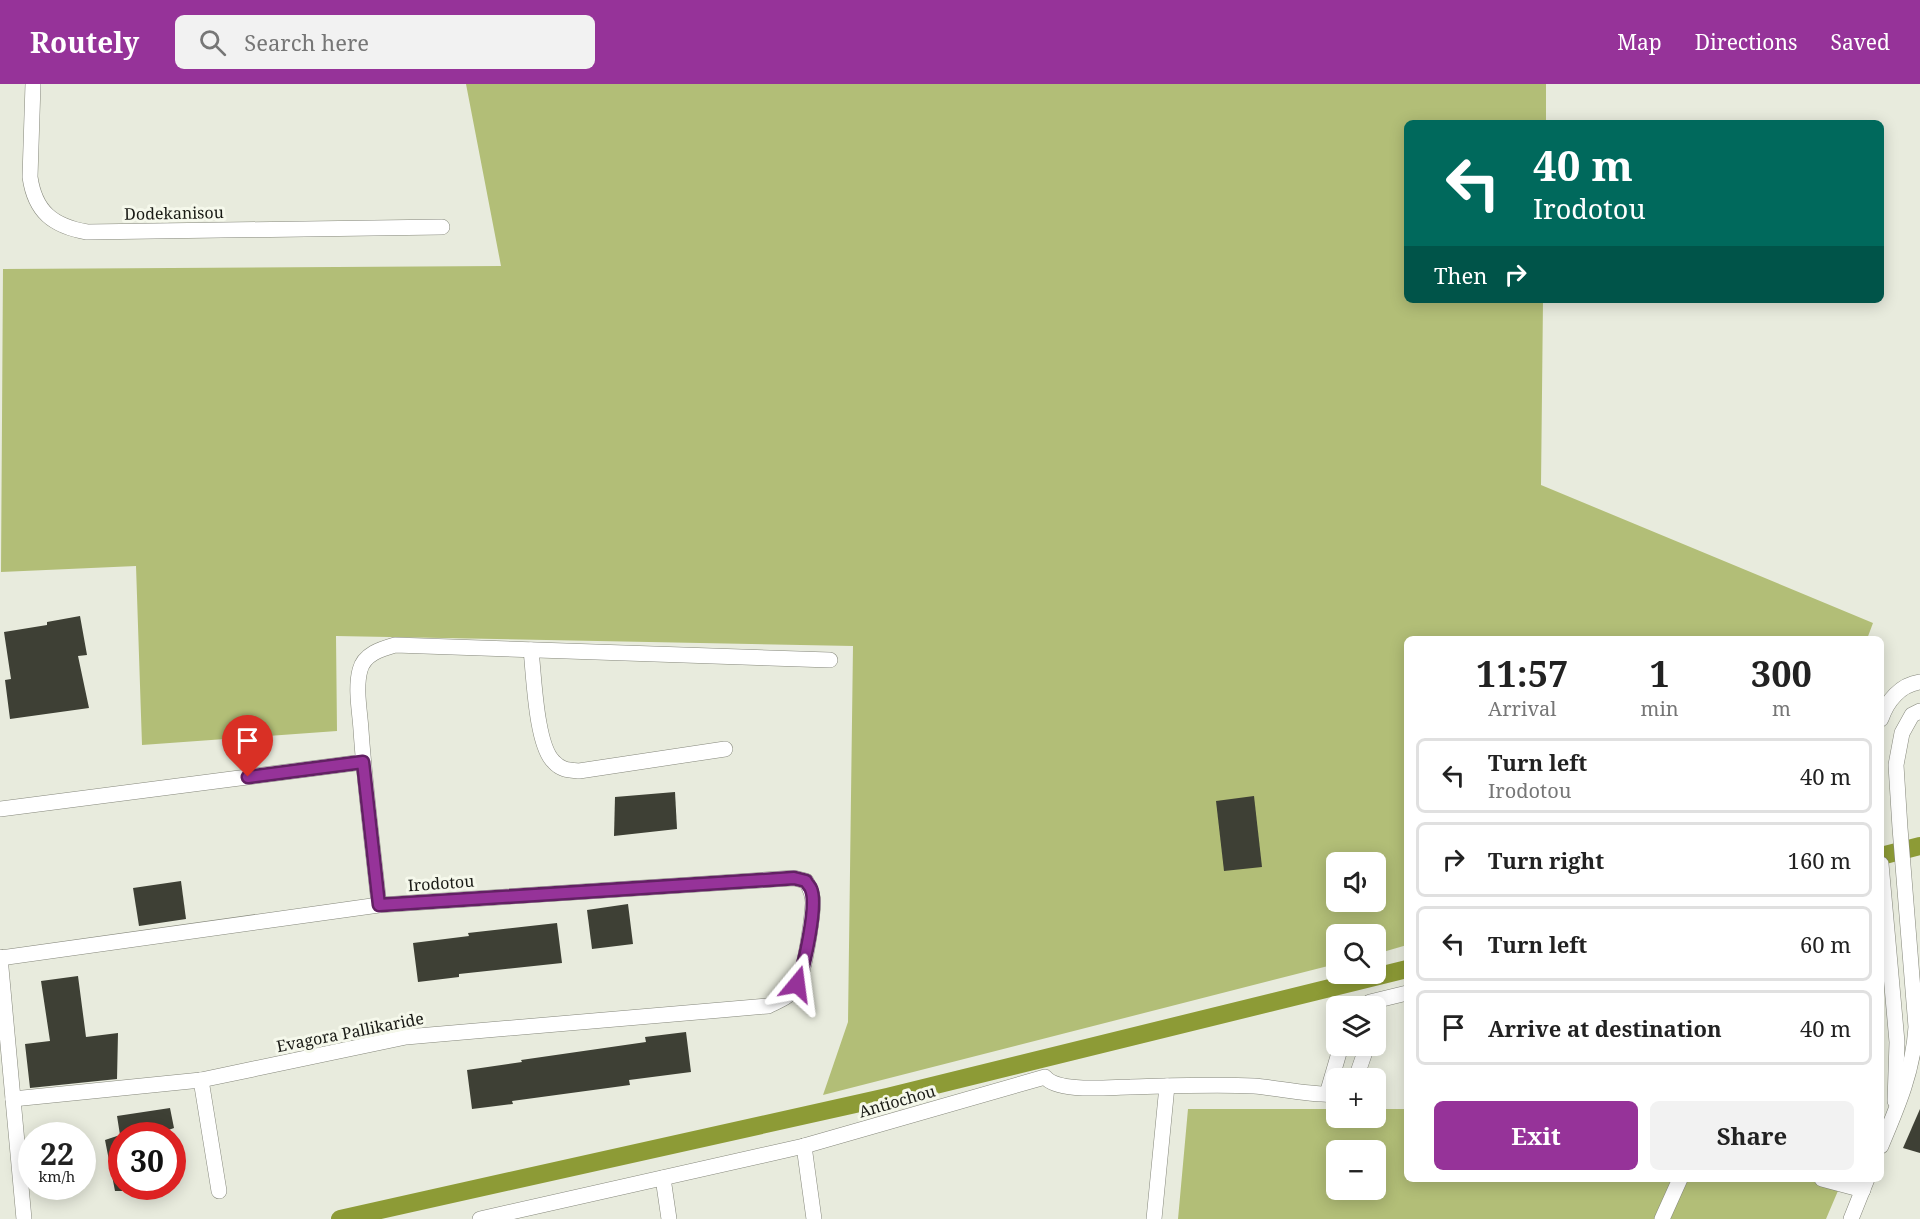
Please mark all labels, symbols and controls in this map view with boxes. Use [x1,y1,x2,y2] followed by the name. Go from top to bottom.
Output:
[175,15,595,69] search box
[30,23,139,61] text: Routely
[196,26,229,59] icon: search
[244,27,369,57] text: Search here
[1617,28,1662,56] text: Map
[1695,28,1797,56] text: Directions
[1830,28,1890,56] text: Saved
[1533,136,1633,193] text: 40 m
[1434,144,1512,222] icon: left
[1533,190,1646,227] text: Irodotou
[124,201,224,225] street label: Dodekanisou
[1499,258,1532,291] icon: right
[1434,260,1487,290] text: Then
[1476,649,1568,698] text: 11:57
[1649,649,1670,698] text: 1
[1751,649,1812,698] text: 300
[1488,695,1556,722] text: Arrival
[1641,695,1679,722] text: min
[1772,695,1791,722] text: m
[222,715,273,777] pin
[231,724,264,757] icon: arrive
[1488,747,1587,777] text: Turn left
[1437,759,1470,792] icon: left
[1800,761,1851,791] text: 40 m
[1488,777,1571,804] text: Irodotou
[1437,843,1470,876] icon: right
[1488,845,1604,875] text: Turn right
[1788,845,1851,875] text: 160 m
[1326,852,1386,1200] map controls
[1326,852,1386,912] button: sound
[407,870,475,896] street label: Irodotou
[1326,924,1386,984] button: search
[1437,927,1470,960] icon: left
[1488,929,1587,959] text: Turn left
[1800,929,1851,959] text: 60 m
[765,952,829,1016] position arrow
[1326,996,1386,1056] button: layers
[274,1007,426,1057] street label: Evagora Pallikaride
[1437,1011,1470,1044] icon: arrive
[1488,1013,1722,1043] text: Arrive at destination
[1800,1013,1851,1043] text: 40 m
[1326,1068,1386,1128] button: +
[856,1080,938,1122] street label: Antiochou
[1434,1101,1638,1170] button: Exit
[1650,1101,1854,1170] button: Share
[108,1122,186,1200] speed limit sign: 30
[40,1133,74,1174] text: 22
[1326,1140,1386,1200] button: −
[39,1166,75,1186] text: km/h

